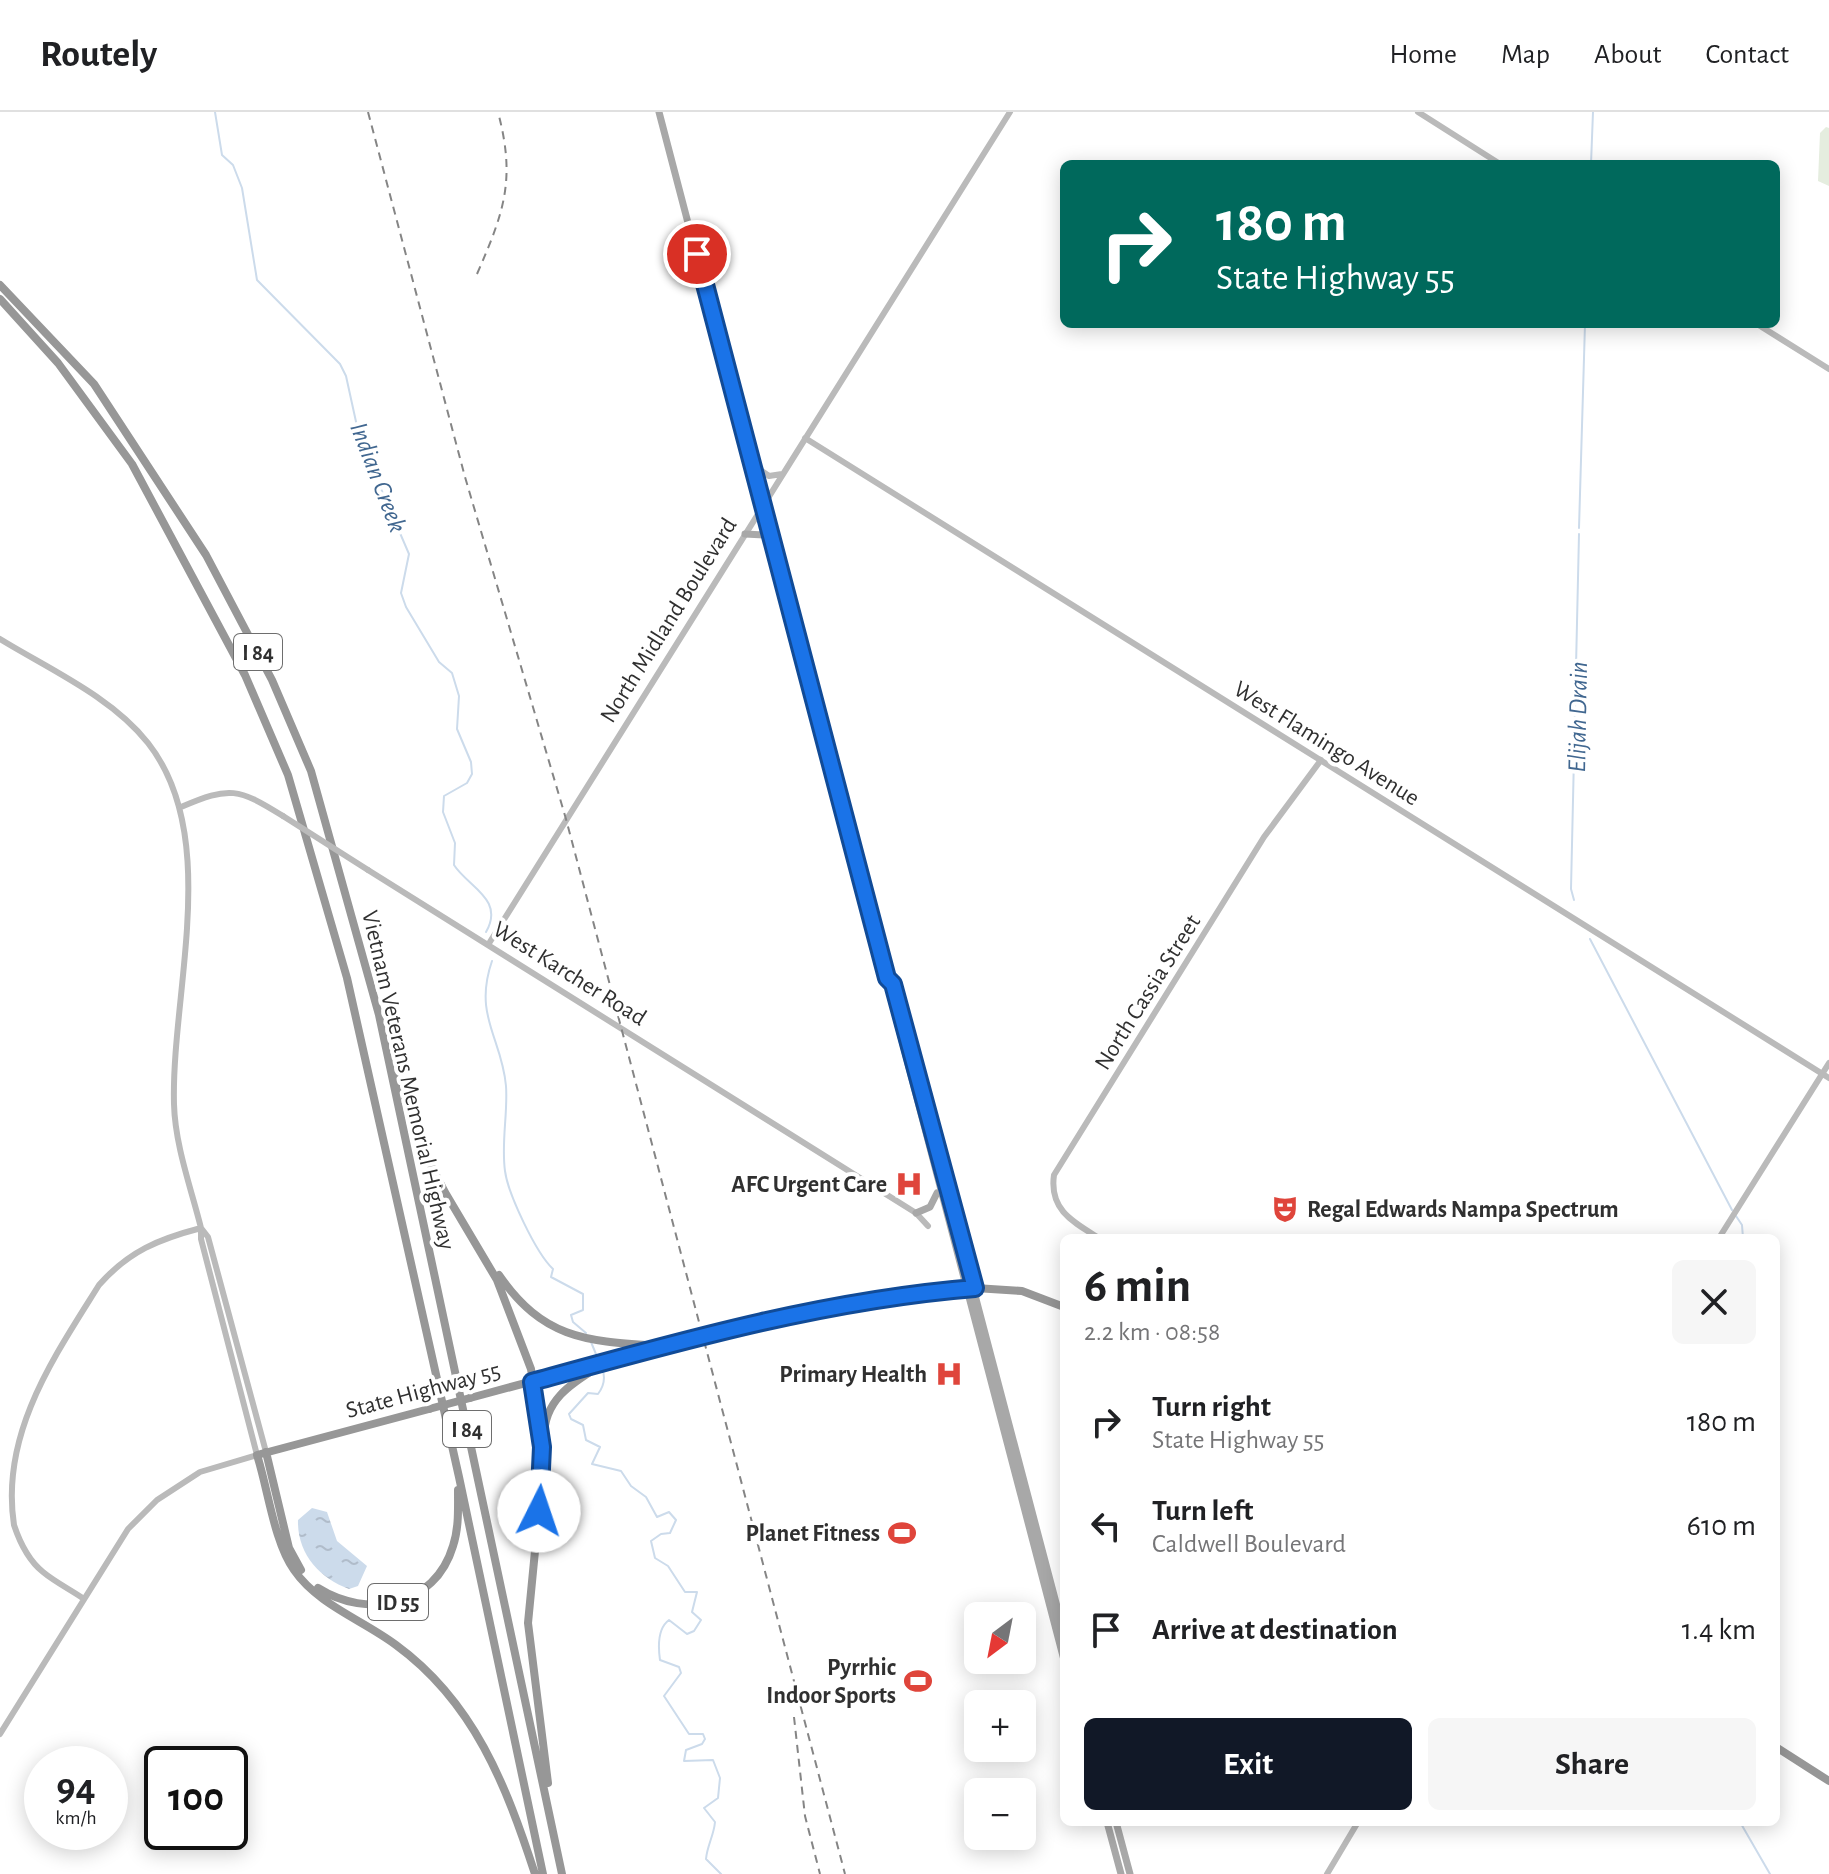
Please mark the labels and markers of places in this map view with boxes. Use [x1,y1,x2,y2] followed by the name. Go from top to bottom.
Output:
[663,220,731,288] pin
[894,1169,924,1199] hospital icon: AFC Urgent Care
[731,1173,887,1197] place label: AFC Urgent Care
[1270,1194,1300,1224] theatre icon: Regal Edwards Nampa Spectrum
[1307,1198,1619,1222] place label: Regal Edwards Nampa Spectrum
[934,1359,964,1389] hospital icon: Primary Health
[779,1363,927,1387] place label: Primary Health
[887,1518,917,1548] sports icon: Planet Fitness
[745,1522,880,1546] place label: Planet Fitness
[766,1656,896,1708] place label: Pyrrhic Indoor Sports
[903,1666,933,1696] sports icon: Pyrrhic Indoor Sports

